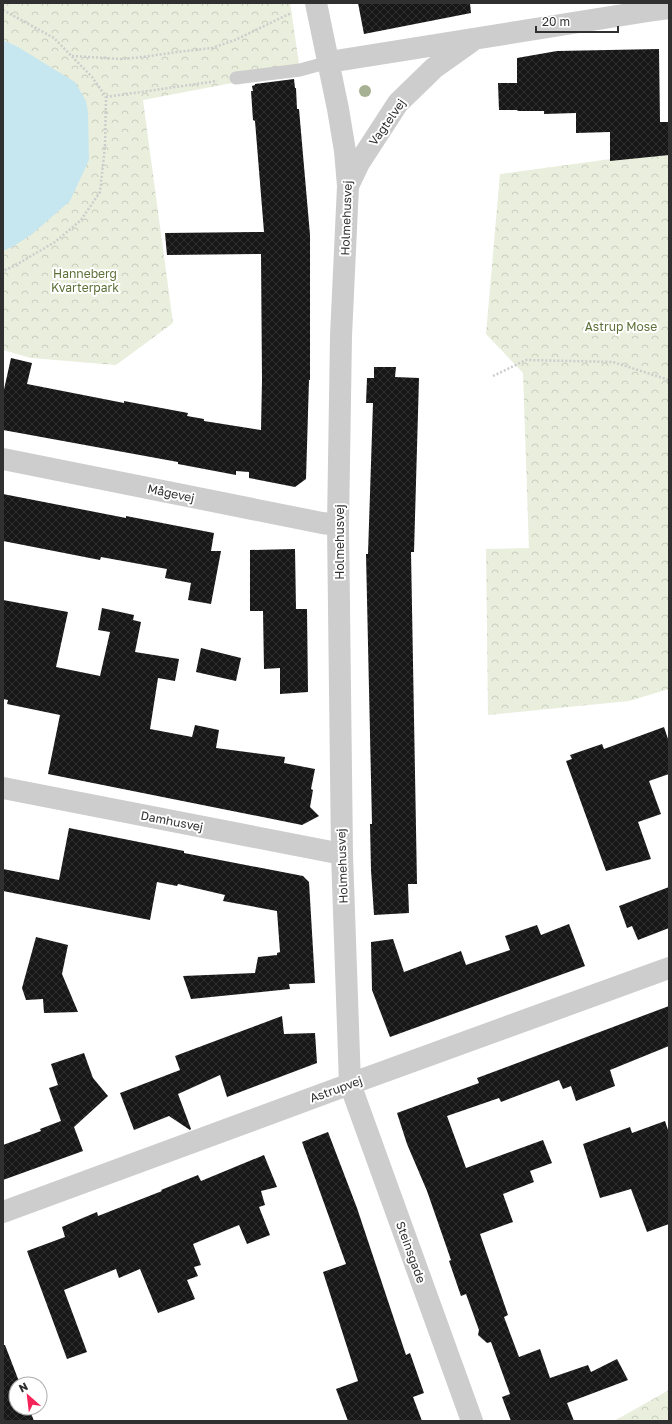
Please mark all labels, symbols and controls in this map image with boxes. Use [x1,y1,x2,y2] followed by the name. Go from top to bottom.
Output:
[536,8,618,34] scale bar
[542,14,570,29] text: 20 m
[366,96,408,148] street label: Vagtelvej
[337,180,355,256] street label: Holmehusvej
[51,266,119,295] park label: Hanneberg Kvarterpark
[585,319,657,334] park label: Astrup Mose
[146,481,196,505] street label: Mågevej
[332,504,347,580] street label: Holmehusvej
[139,808,205,834] street label: Damhusvej
[333,828,351,904] street label: Holmehusvej
[308,1073,364,1105] street label: Astrupvej
[393,1219,429,1285] street label: Steinsgade
[8,1376,48,1416] north arrow
[16,1379,30,1394] text: N

